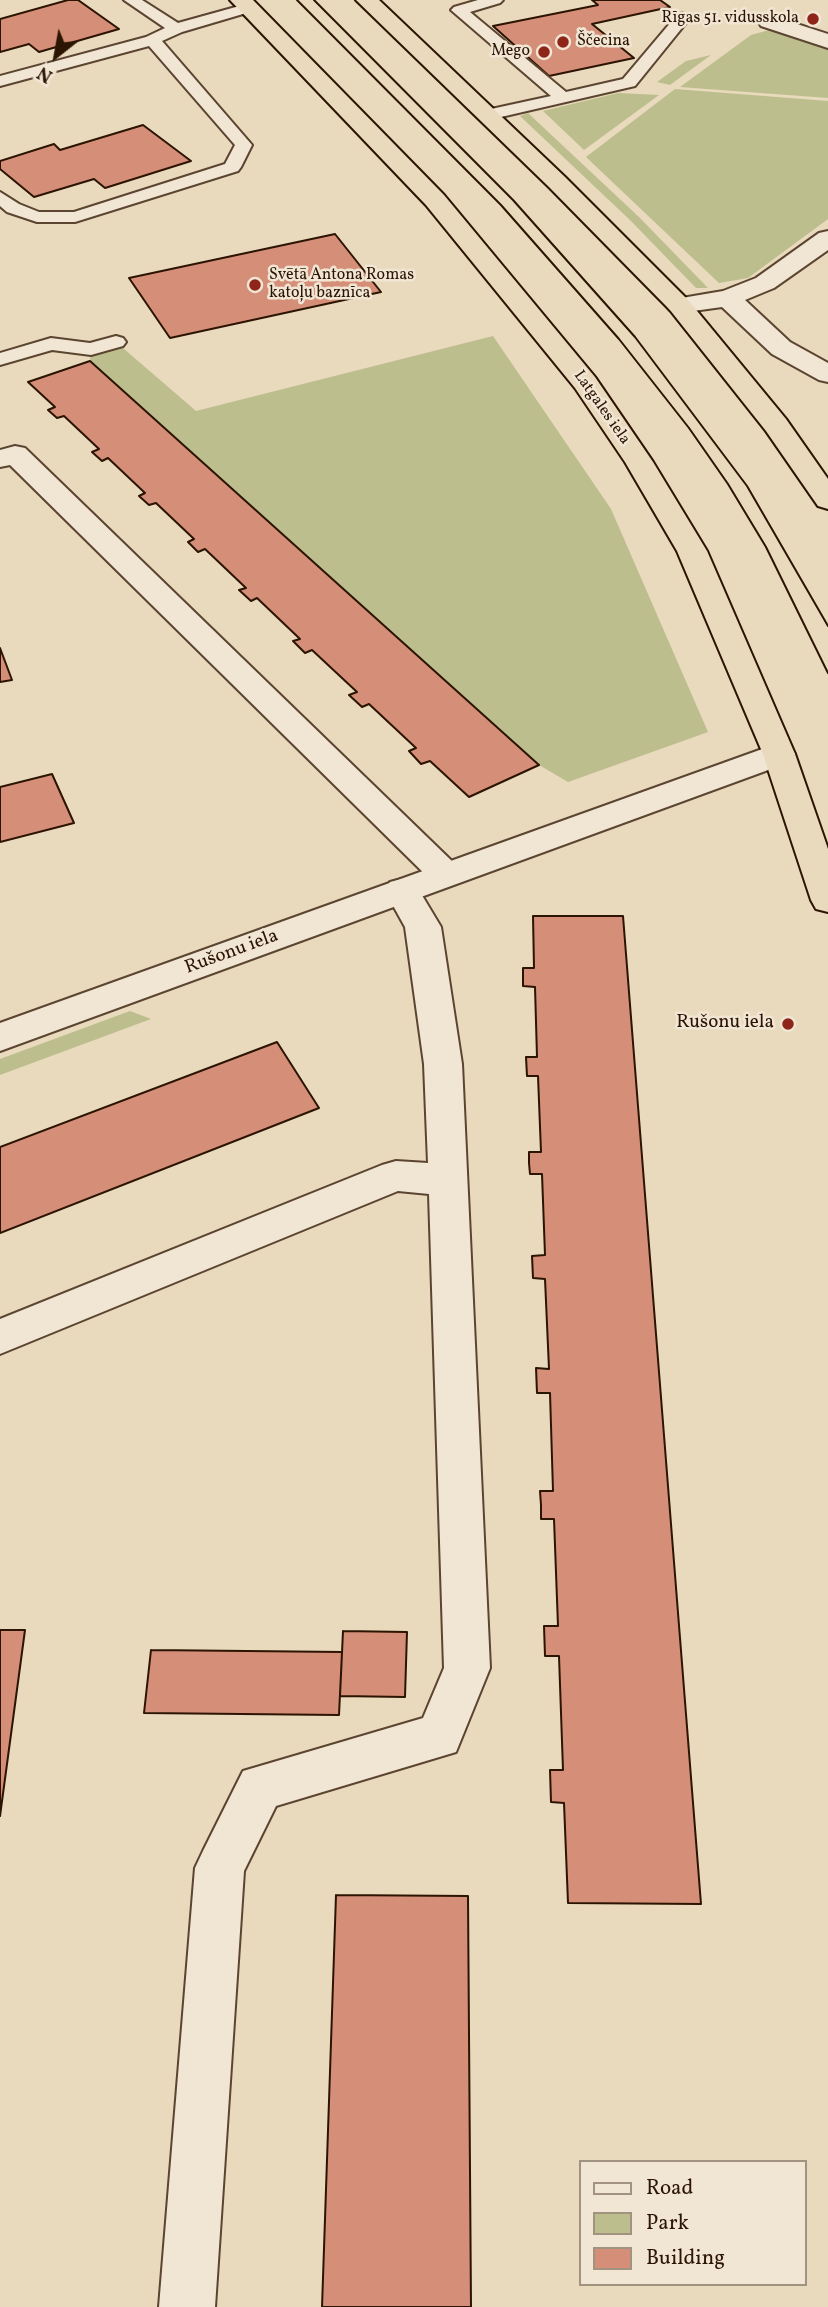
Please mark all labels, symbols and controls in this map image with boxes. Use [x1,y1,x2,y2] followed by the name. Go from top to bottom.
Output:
[662,9,799,29] place label: Rīgas 51. vidusskola
[805,11,821,27] marker: Rīgas 51. vidusskola
[21,21,91,91] north arrow
[577,32,630,52] place label: Ščecina
[555,34,571,50] marker: Ščecina
[491,42,530,62] place label: Mego
[536,44,552,60] marker: Mego
[33,59,58,89] text: N
[269,266,414,304] place label: Svētā Antona Romas katoļu baznīca
[247,277,263,293] marker: Svētā Antona Romas katoļu baznīca
[568,367,634,449] street label: Latgales iela
[182,926,282,980] street label: Rušonu iela
[676,1013,774,1035] place label: Rušonu iela
[780,1016,796,1032] marker: Rušonu iela
[580,2160,807,2286] legend
[646,2174,693,2203] text: Road
[646,2209,689,2238] text: Park
[646,2244,725,2273] text: Building

